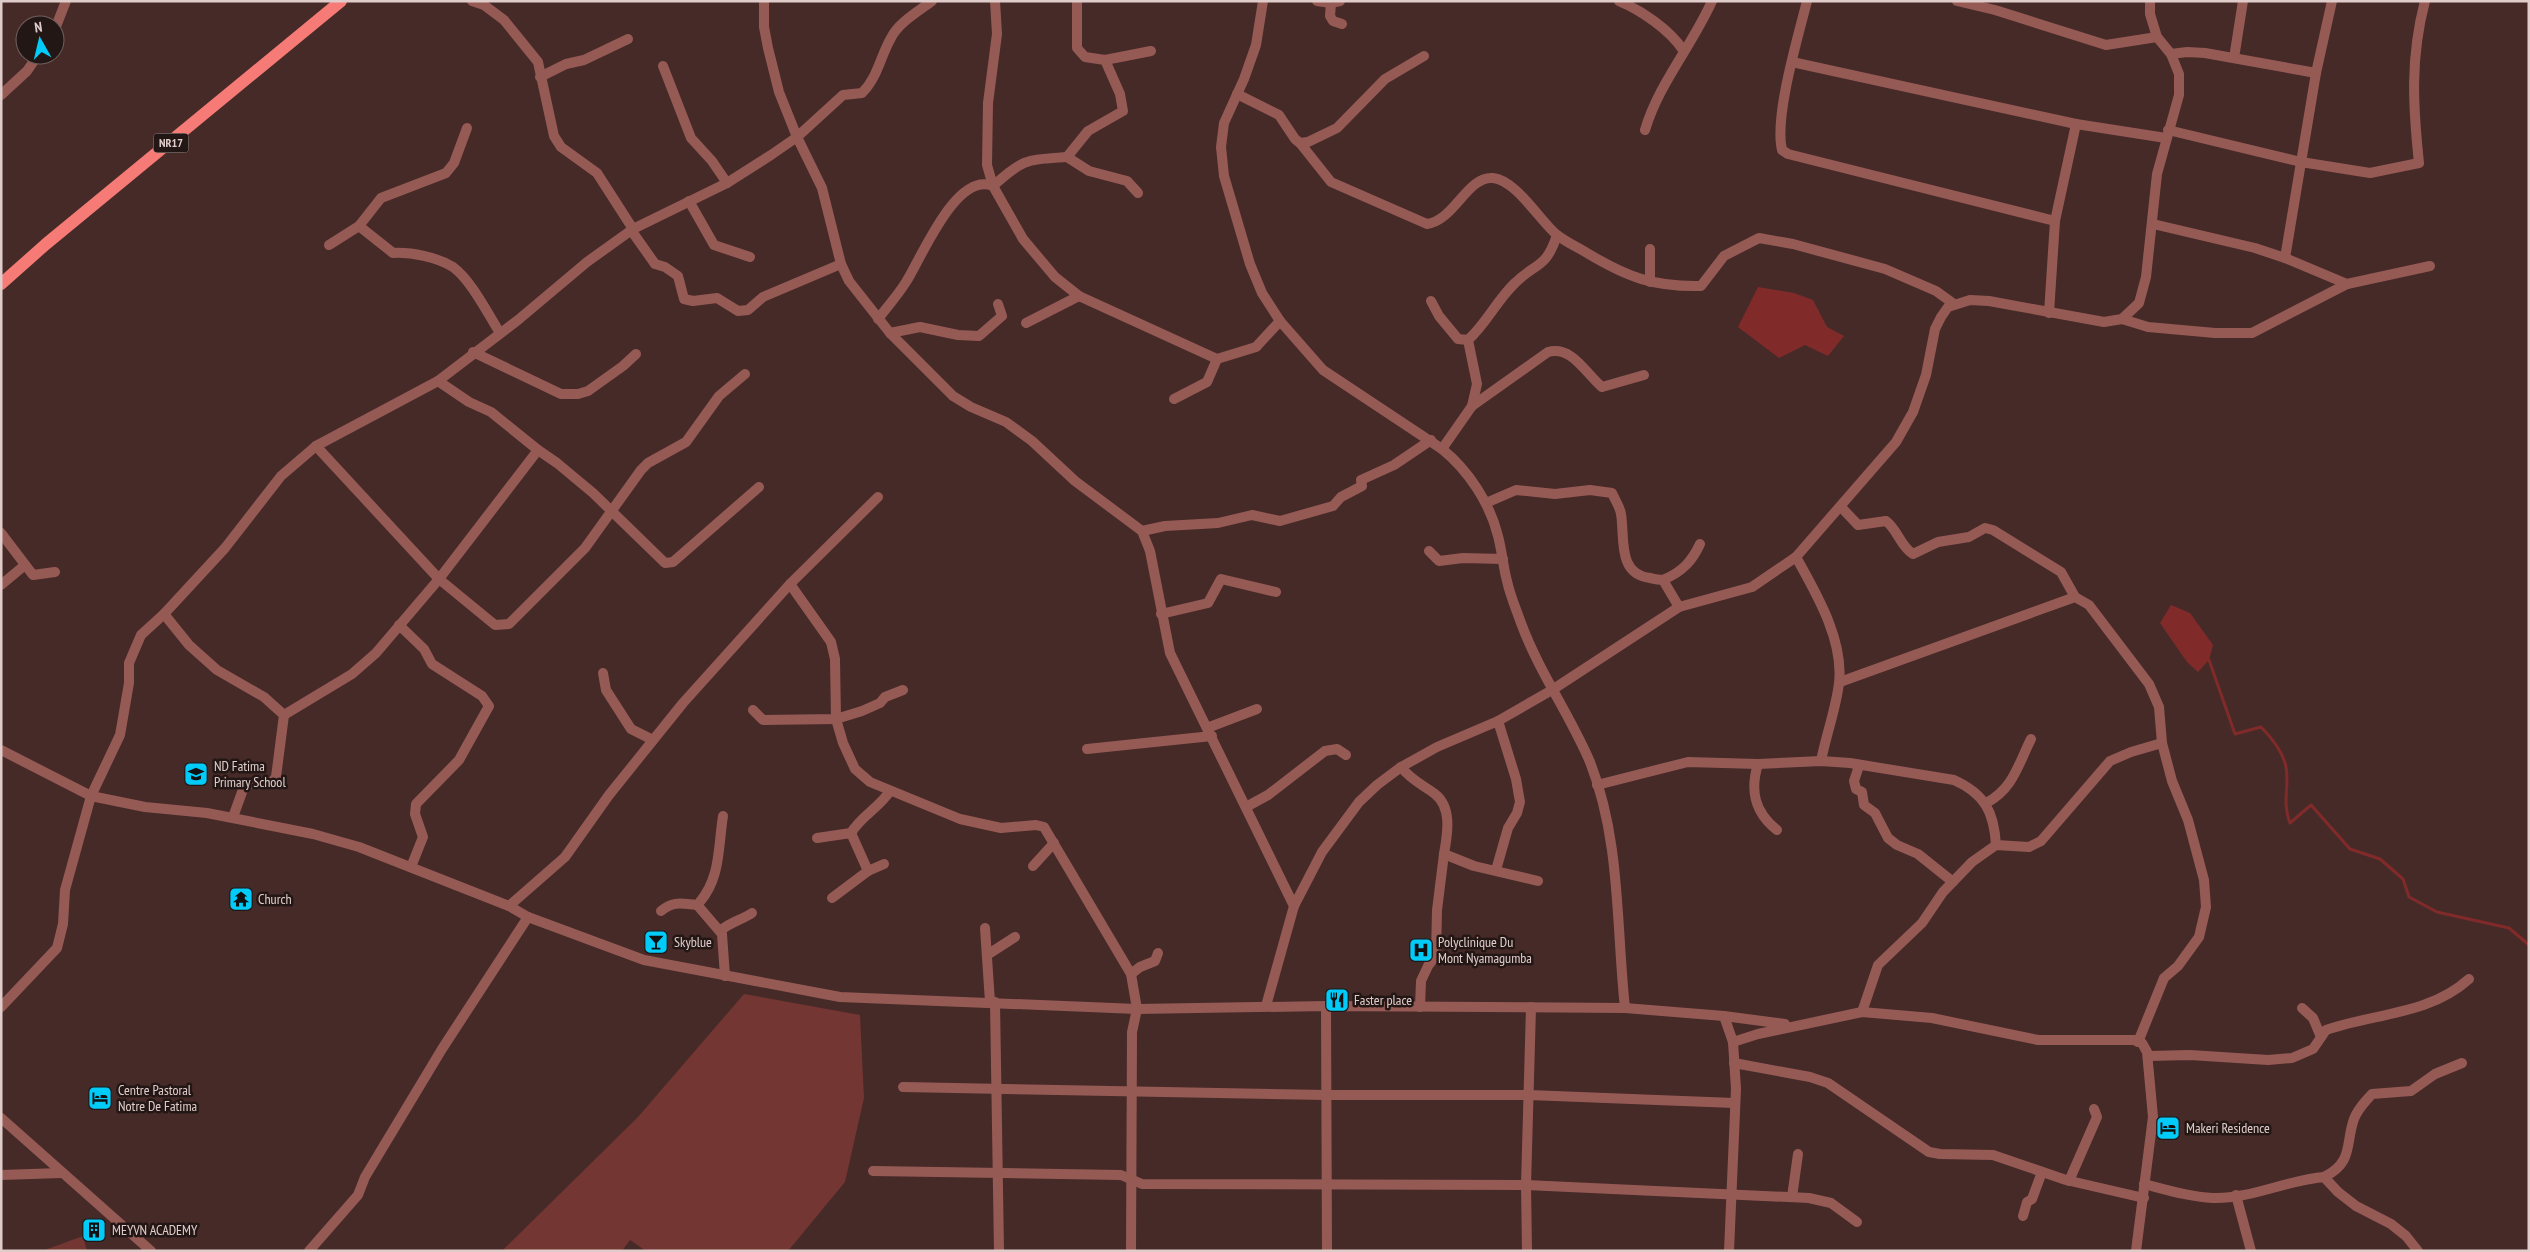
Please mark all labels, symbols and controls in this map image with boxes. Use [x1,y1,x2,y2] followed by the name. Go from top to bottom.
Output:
[15,15,65,65] north arrow
[33,18,43,37] text: N
[154,134,188,152] road number: NR17
[214,757,286,791] place label: ND Fatima Primary School
[183,761,209,787] school or university icon: ND Fatima Primary School
[228,886,254,912] temple icon: Church
[258,890,292,908] place label: Church
[643,929,669,955] bar icon: Skyblue
[674,933,712,951] place label: Skyblue
[1438,933,1532,967] place label: Polyclinique Du Mont Nyamagumba
[1408,937,1434,963] hospital icon: Polyclinique Du Mont Nyamagumba
[1324,987,1350,1013] restaurant icon: Faster place
[1354,991,1412,1009] place label: Faster place
[118,1081,197,1115] place label: Centre Pastoral Notre De Fatima
[87,1085,113,1111] hotel icon: Centre Pastoral Notre De Fatima
[2155,1115,2181,1141] hotel icon: Makeri Residence
[2186,1119,2270,1137] place label: Makeri Residence
[81,1217,107,1243] building icon: MEYVN ACADEMY
[112,1221,198,1239] place label: MEYVN ACADEMY

